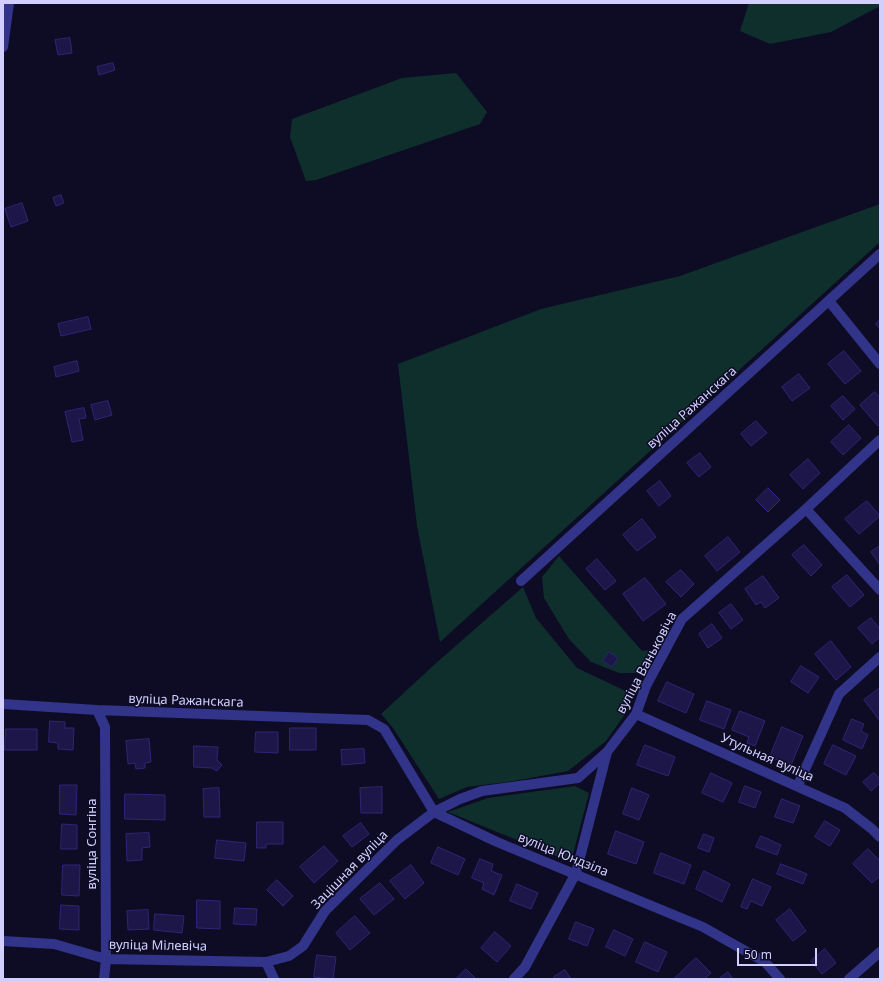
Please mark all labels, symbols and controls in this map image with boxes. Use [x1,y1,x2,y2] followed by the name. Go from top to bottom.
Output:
[644,364,740,452] street label: вуліца Ражанскага
[613,609,681,717] street label: вуліца Ваньковіча
[128,691,244,711] street label: вуліца Ражанскага
[718,731,816,785] street label: Утульная вуліца
[84,799,100,889] street label: вуліца Сонгіна
[309,828,391,912] street label: Зацішная вуліца
[516,830,610,880] street label: вуліца Юндзіла
[109,937,207,955] street label: вуліца Мілевіча
[739,940,819,966] scale bar
[744,946,772,963] text: 50 m

